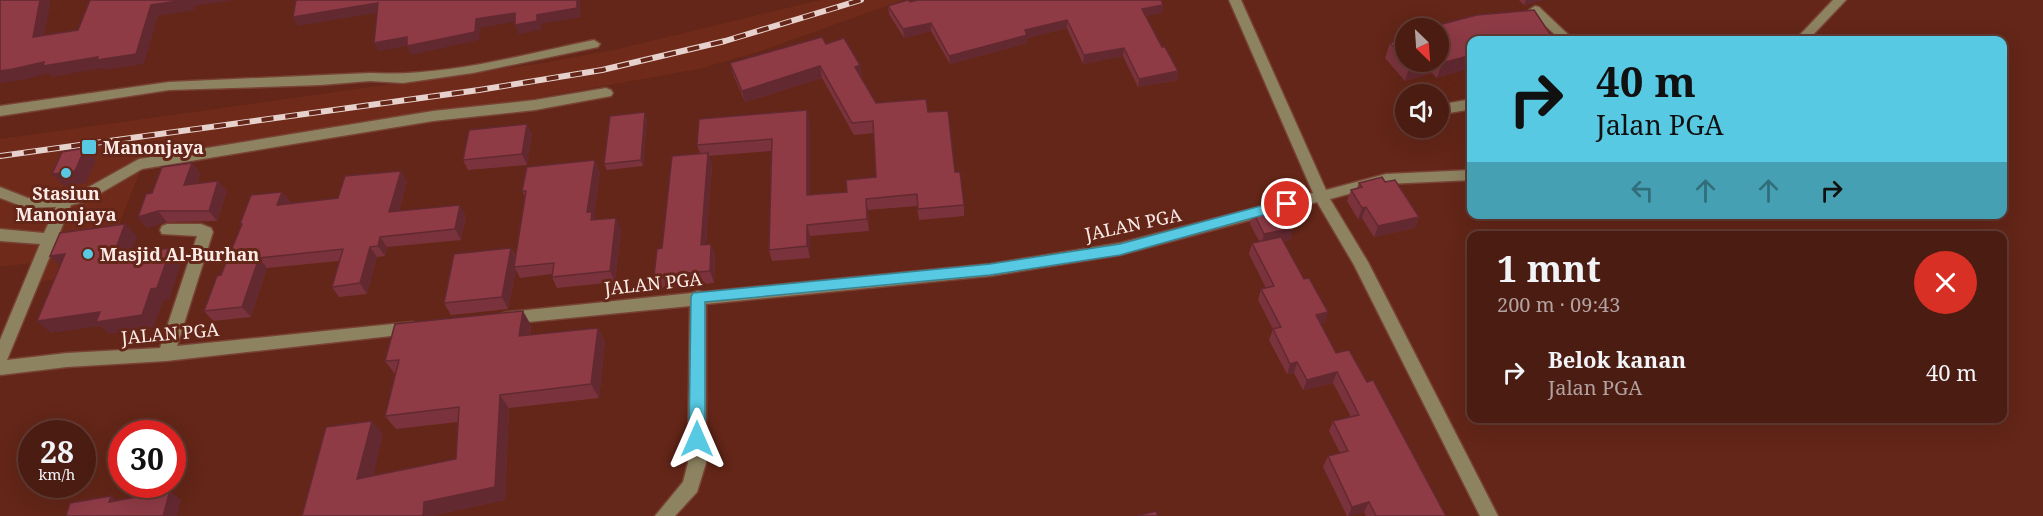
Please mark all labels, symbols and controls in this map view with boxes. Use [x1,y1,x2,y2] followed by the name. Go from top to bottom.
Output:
[1395,18,1449,72] north arrow
[1395,18,1449,138] map controls
[1596,52,1696,109] text: 40 m
[1497,60,1575,138] icon: right
[1395,84,1449,138] button: sound
[1596,106,1723,143] text: Jalan PGA
[103,135,204,159] place label: Manonjaya
[80,138,98,156] marker: Manonjaya
[59,166,73,180] marker: Stasiun Manonjaya
[1626,174,1659,207] icon: left
[1689,174,1722,207] icon: ahead
[1752,174,1785,207] icon: ahead
[1815,174,1848,207] icon: right
[1261,178,1312,229] pin
[16,181,117,226] place label: Stasiun Manonjaya
[1270,187,1303,220] icon: arrive
[1082,202,1184,246] street label: JALAN PGA
[100,242,259,266] place label: Masjid Al-Burhan
[1497,244,1601,293] text: 1 mnt
[81,247,95,261] marker: Masjid Al-Burhan
[1914,251,1977,314] button: close
[602,266,703,300] street label: JALAN PGA
[1497,291,1620,318] text: 200 m · 09:43
[119,317,220,349] street label: JALAN PGA
[1548,344,1686,374] text: Belok kanan
[1497,356,1530,389] icon: right
[1926,357,1977,387] text: 40 m
[1548,374,1642,401] text: Jalan PGA
[665,407,729,471] position arrow
[108,420,186,498] speed limit sign: 30
[40,431,74,472] text: 28
[39,464,75,484] text: km/h

